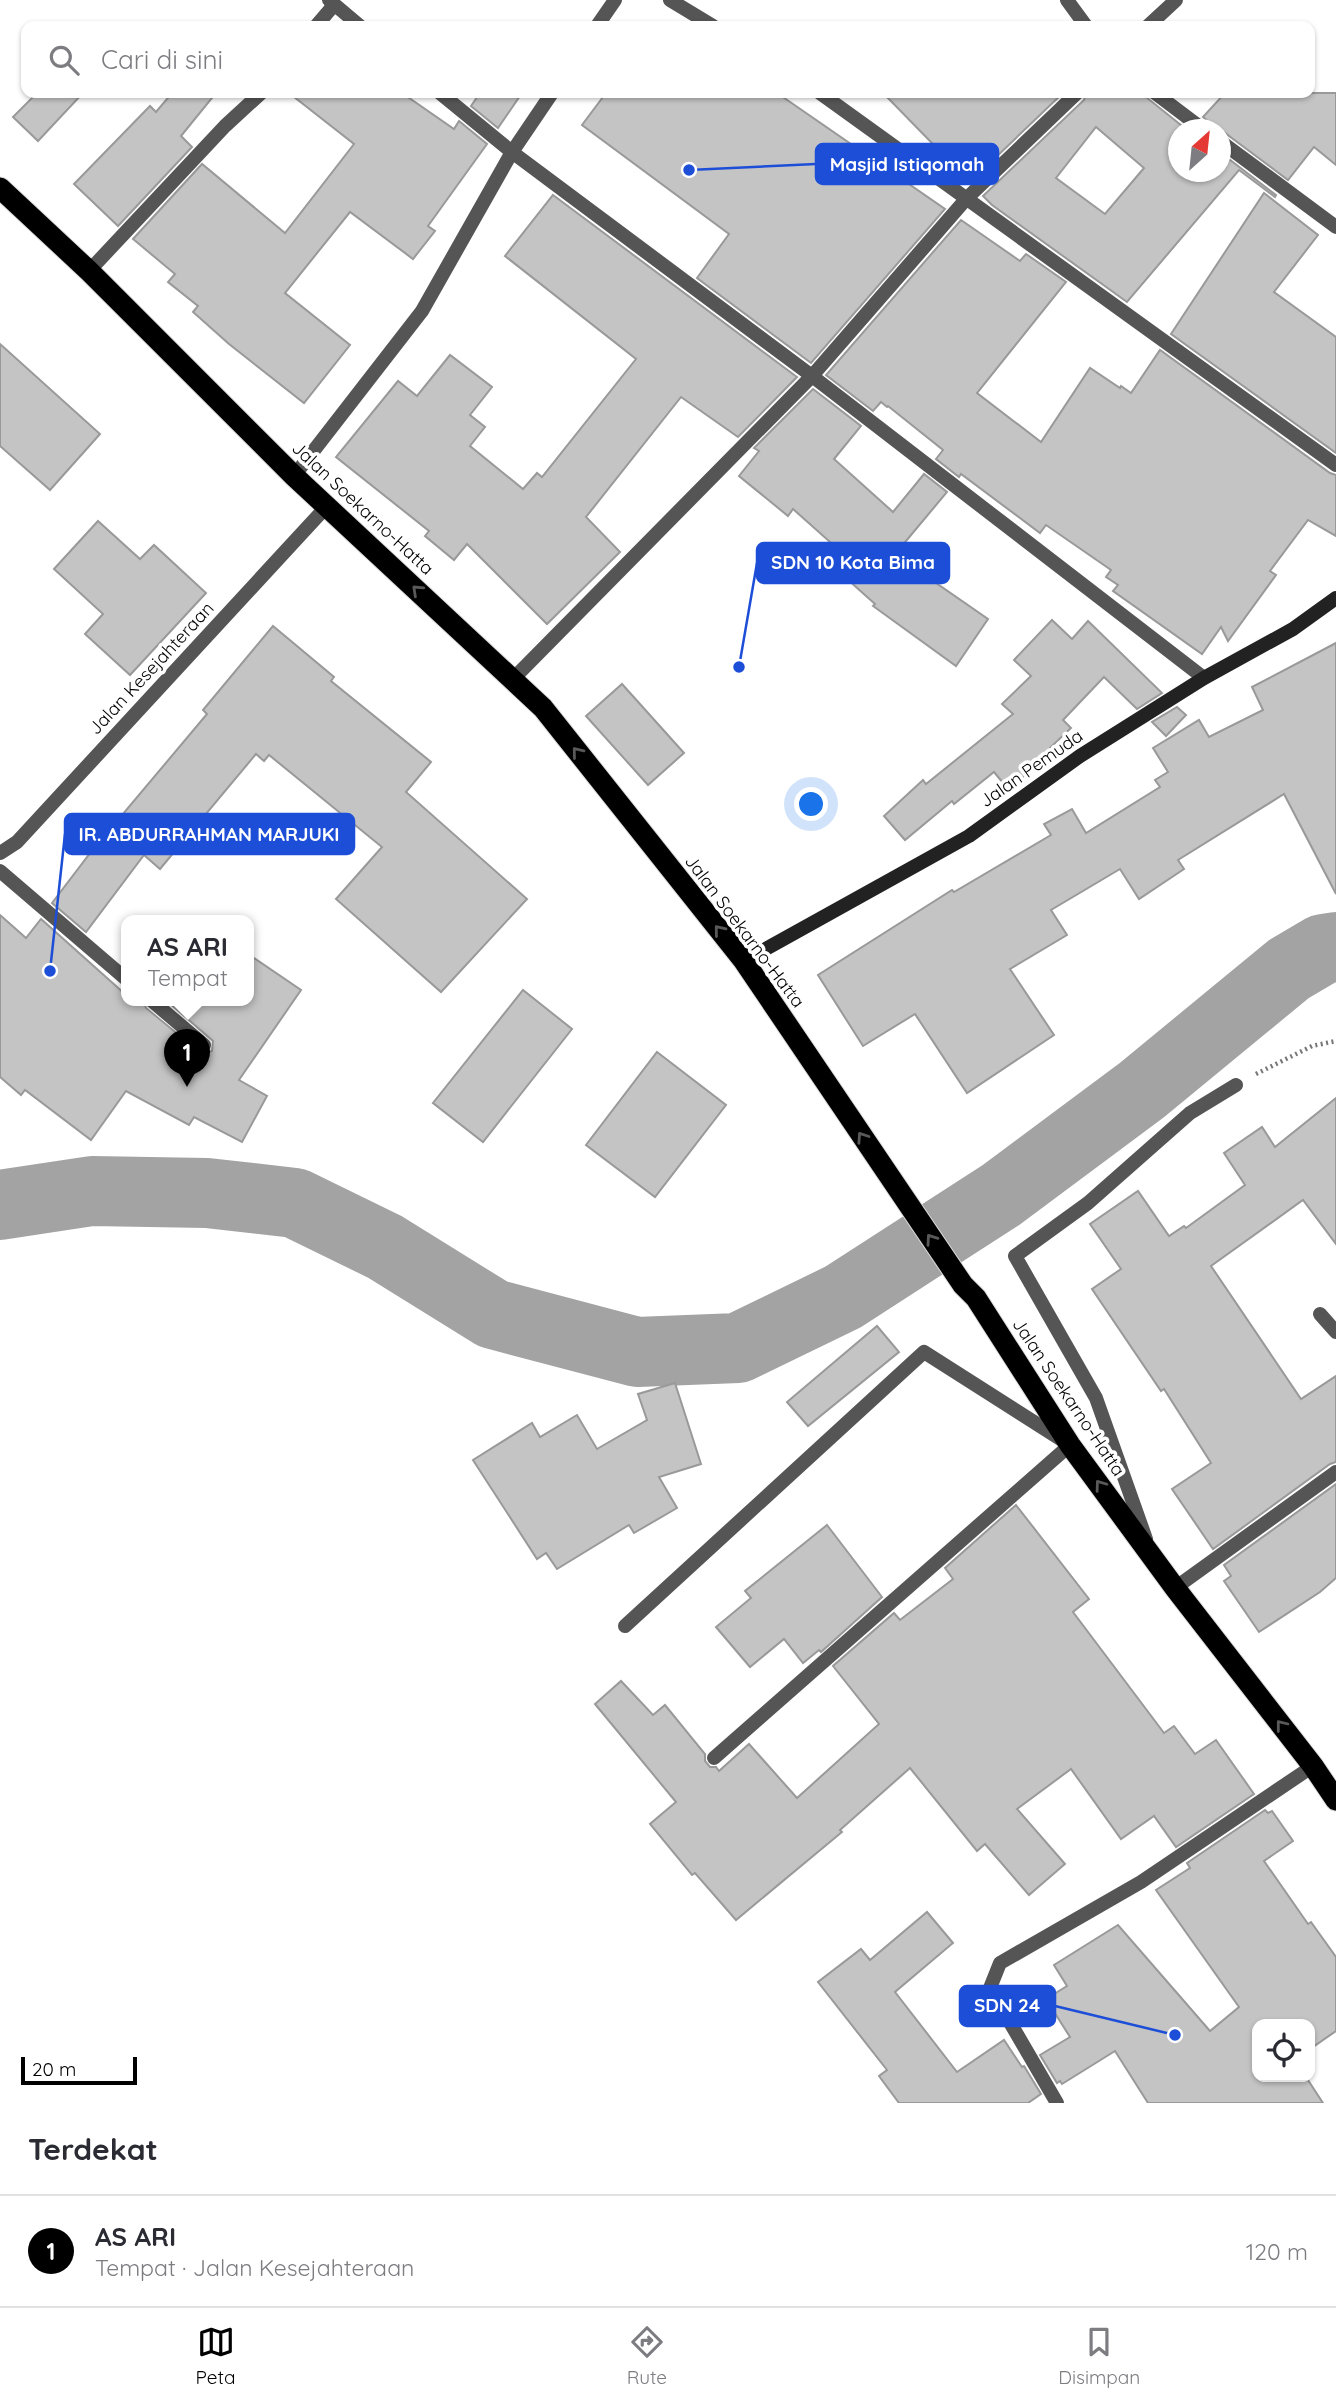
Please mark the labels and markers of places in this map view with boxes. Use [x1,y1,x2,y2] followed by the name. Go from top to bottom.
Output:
[816,144,998,184] callout: Masjid Istiqomah
[757,543,949,583] callout: SDN 10 Kota Bima
[65,814,354,854] callout: IR. ABDURRAHMAN MARJUKI
[164,1029,210,1087] pin: 1
[960,1986,1055,2026] callout: SDN 24

